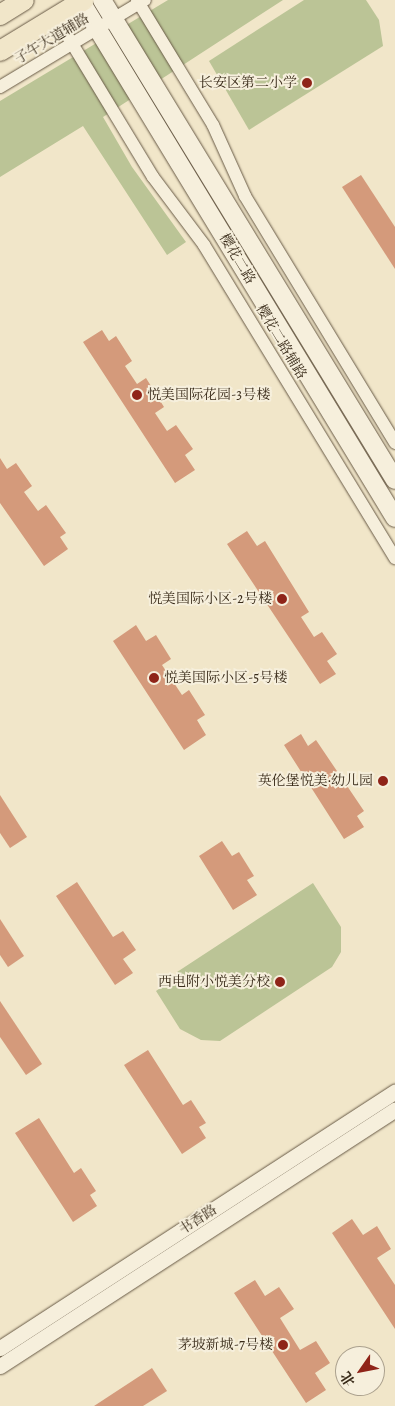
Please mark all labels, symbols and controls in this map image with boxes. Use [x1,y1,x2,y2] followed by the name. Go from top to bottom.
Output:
[12,10,92,68] street label: 子午大道辅路
[199,75,297,91] place label: 长安区第二小学
[301,77,313,89] marker: 长安区第二小学
[215,231,259,287] street label: 樱花二路
[252,302,310,382] street label: 樱花二路辅路
[147,387,270,403] place label: 悦美国际花园-3号楼
[131,389,143,401] marker: 悦美国际花园-3号楼
[148,591,272,607] place label: 悦美国际小区-2号楼
[276,593,288,605] marker: 悦美国际小区-2号楼
[164,670,287,686] place label: 悦美国际小区-5号楼
[148,672,160,684] marker: 悦美国际小区-5号楼
[258,773,373,789] place label: 英伦堡悦美·幼儿园
[377,775,389,787] marker: 英伦堡悦美·幼儿园
[158,974,270,990] place label: 西电附小悦美分校
[274,976,286,988] marker: 西电附小悦美分校
[176,1202,220,1238] street label: 书香路
[178,1337,273,1353] place label: 茅坡新城-7号楼
[277,1339,289,1351] marker: 茅坡新城-7号楼
[335,1346,385,1396] north arrow
[336,1368,360,1390] text: 北

